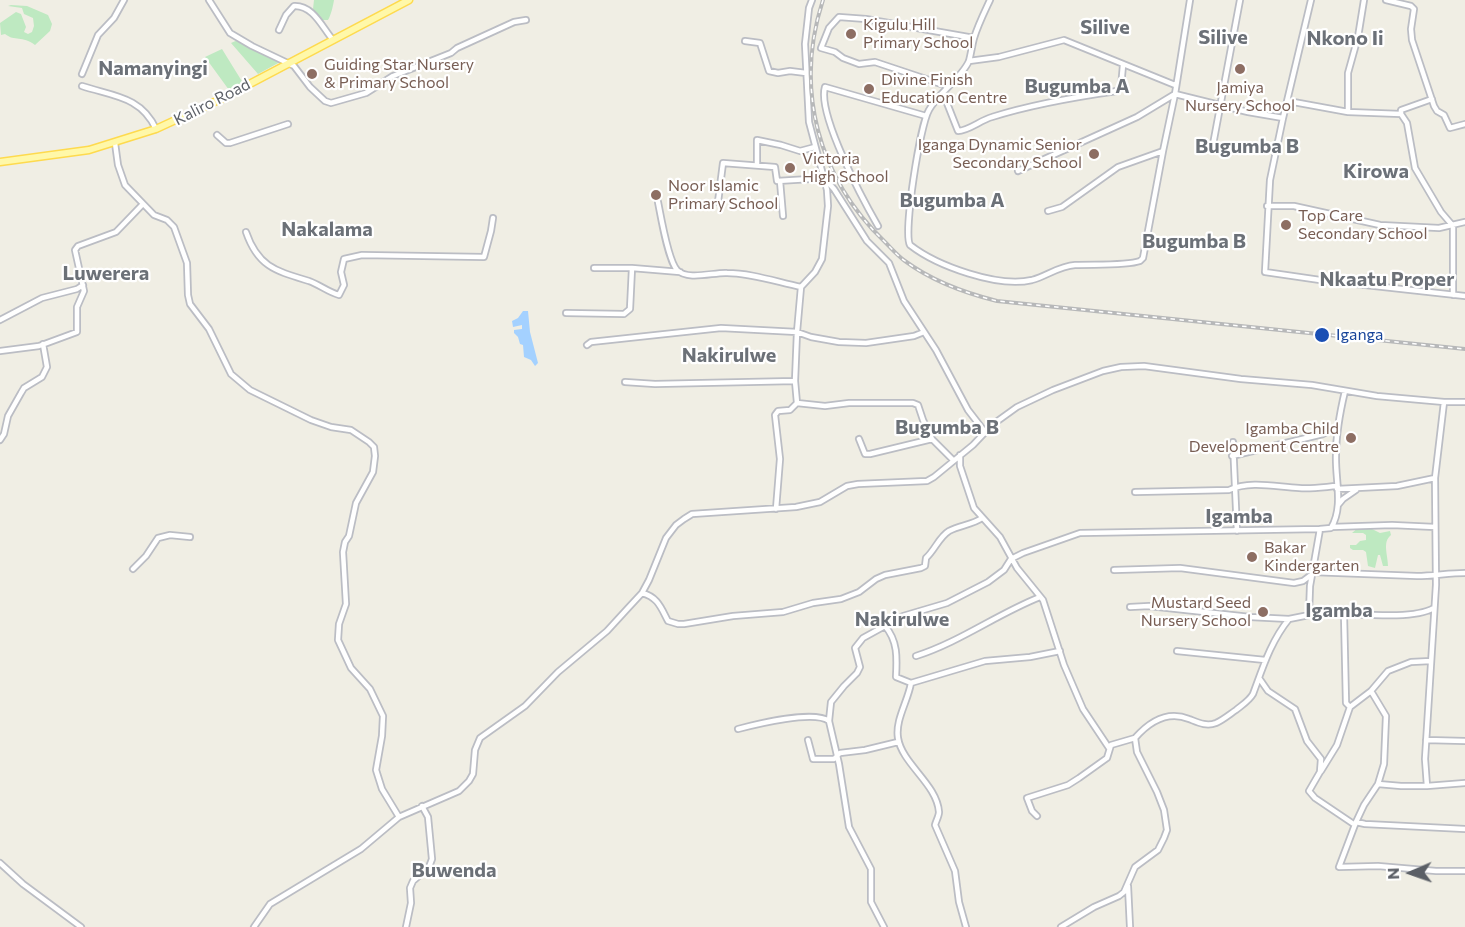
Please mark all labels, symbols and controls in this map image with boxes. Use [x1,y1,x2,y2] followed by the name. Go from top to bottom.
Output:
[863,15,973,53] place label: Kigulu Hill Primary School
[1080,15,1130,39] district label: Silive
[1198,25,1248,49] district label: Silive
[1306,26,1384,50] district label: Nkono Ii
[844,27,858,41] marker: Kigulu Hill Primary School
[324,55,474,93] place label: Guiding Star Nursery & Primary School
[98,56,208,80] district label: Namanyingi
[1233,62,1247,76] marker: Jamiya Nursery School
[305,67,319,81] marker: Guiding Star Nursery & Primary School
[881,70,1007,108] place label: Divine Finish Education Centre
[1024,74,1130,98] district label: Bugumba A
[170,75,254,129] street label: Kaliro Road
[1185,78,1295,116] place label: Jamiya Nursery School
[862,82,876,96] marker: Divine Finish Education Centre
[1195,134,1299,158] district label: Bugumba B
[918,135,1082,173] place label: Iganga Dynamic Senior Secondary School
[1087,147,1101,161] marker: Iganga Dynamic Senior Secondary School
[802,149,889,187] place label: Victoria High School
[1343,159,1409,183] district label: Kirowa
[783,161,797,175] marker: Victoria High School
[668,176,778,214] place label: Noor Islamic Primary School
[649,188,663,202] marker: Noor Islamic Primary School
[899,188,1005,212] district label: Bugumba A
[1298,206,1427,244] place label: Top Care Secondary School
[281,217,373,241] district label: Nakalama
[1279,218,1293,232] marker: Top Care Secondary School
[1142,229,1246,253] district label: Bugumba B
[63,261,149,285] district label: Luwerera
[1320,267,1454,291] district label: Nkaatu Proper
[1336,325,1383,345] place label: Iganga
[1313,326,1331,344] marker: Iganga
[682,343,776,367] district label: Nakirulwe
[895,415,999,439] district label: Bugumba B
[1189,419,1339,457] place label: Igamba Child Development Centre
[1344,431,1358,445] marker: Igamba Child Development Centre
[1205,504,1273,528] district label: Igamba
[1264,538,1359,576] place label: Bakar Kindergarten
[1245,550,1259,564] marker: Bakar Kindergarten
[1141,593,1251,631] place label: Mustard Seed Nursery School
[1305,598,1373,622] district label: Igamba
[1256,605,1270,619] marker: Mustard Seed Nursery School
[855,607,949,631] district label: Nakirulwe
[1381,843,1441,903] north arrow
[411,858,497,882] district label: Buwenda
[1383,867,1402,880] text: N

